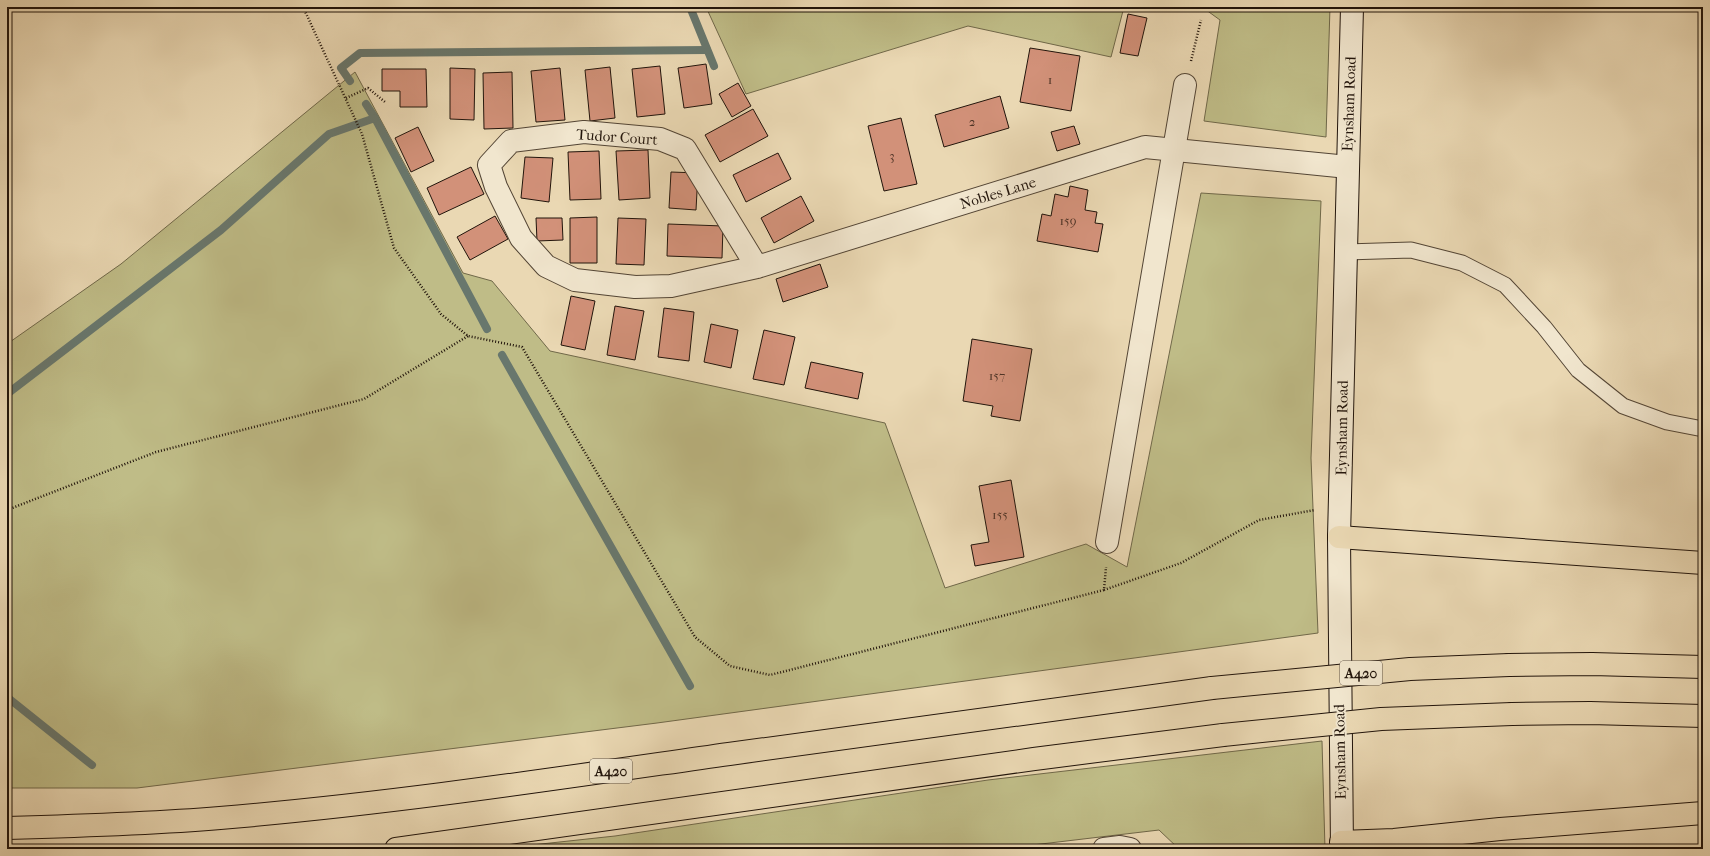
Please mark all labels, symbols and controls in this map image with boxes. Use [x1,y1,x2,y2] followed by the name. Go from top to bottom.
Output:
[1338,55,1360,152] street label: Eynsham Road
[1048,72,1052,87] house number: 1
[969,114,976,129] house number: 2
[576,125,659,149] street label: Tudor Court
[889,148,895,163] house number: 3
[958,173,1039,213] street label: Nobles Lane
[1059,213,1077,228] house number: 159
[989,368,1005,383] house number: 157
[1332,379,1352,476] street label: Eynsham Road
[992,507,1008,522] house number: 155
[1340,661,1382,685] road number: A420
[1330,703,1350,800] street label: Eynsham Road
[590,759,632,783] road number: A420

